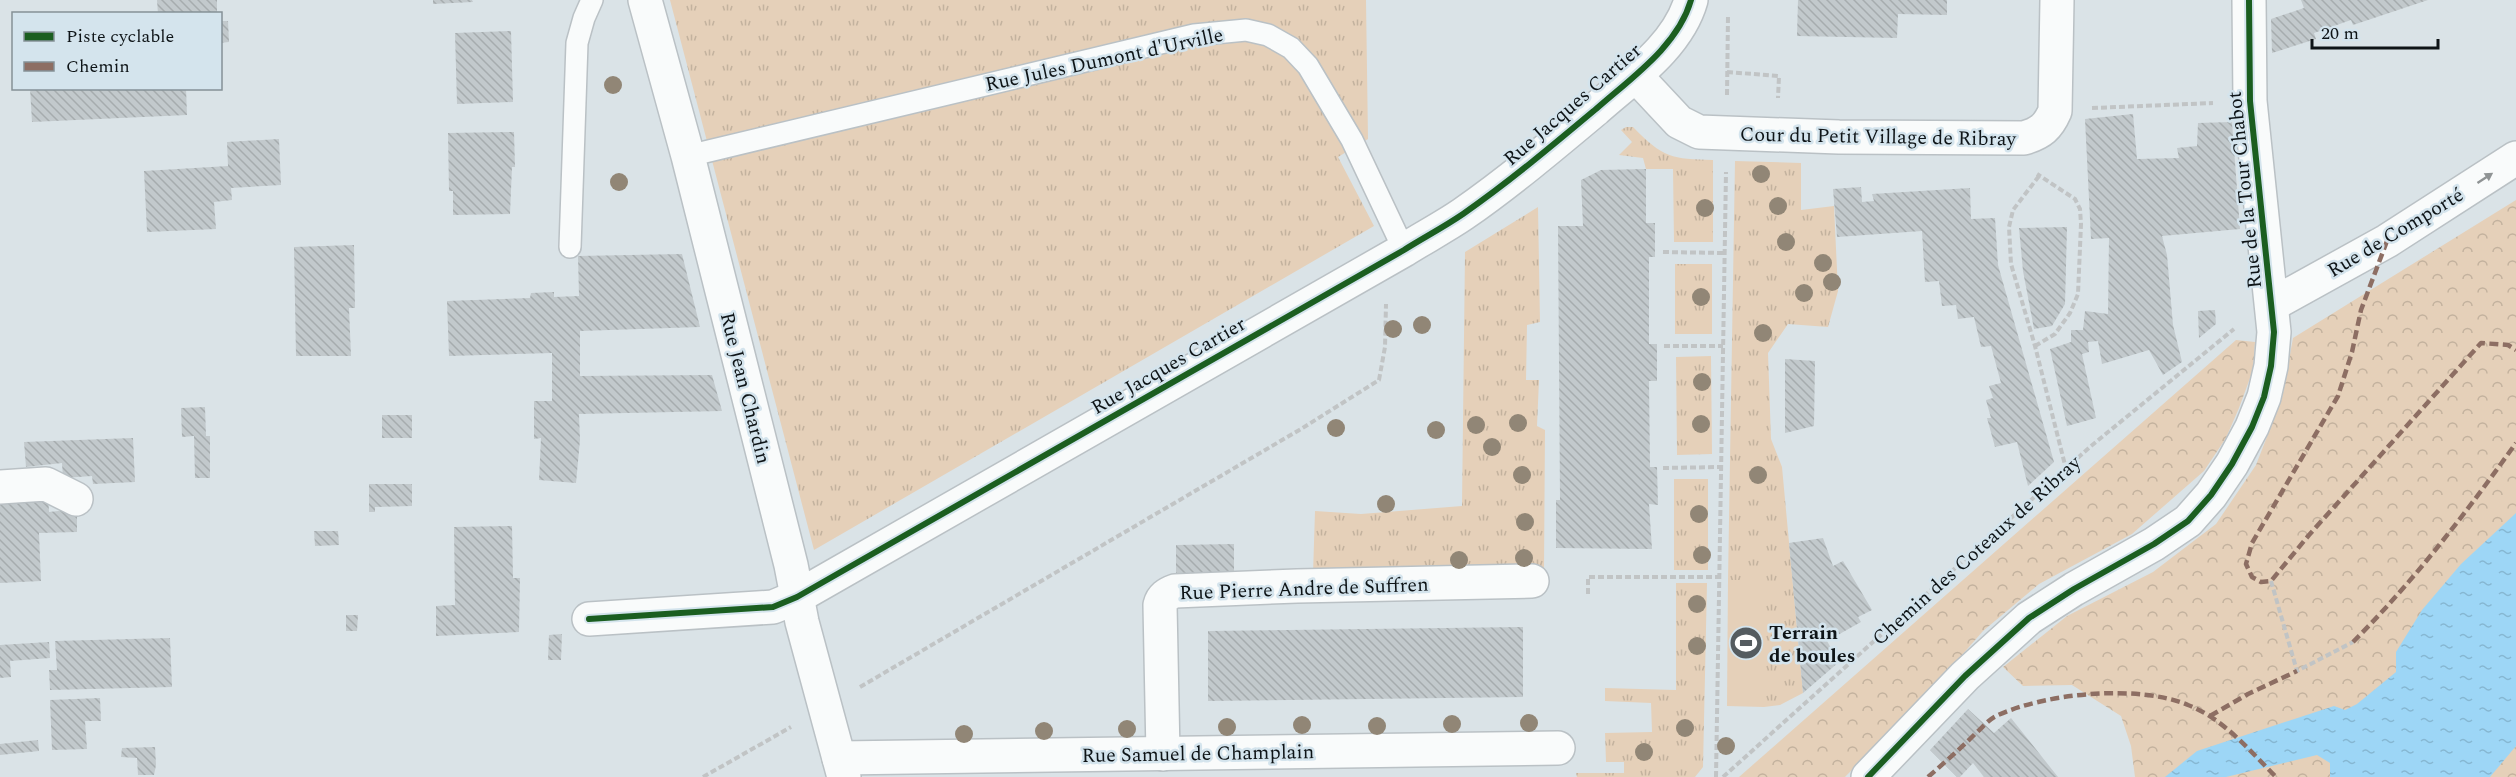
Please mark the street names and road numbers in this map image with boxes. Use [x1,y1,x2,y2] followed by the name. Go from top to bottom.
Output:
[982,20,1226,100] street label: Rue Jules Dumont d'Urville
[1497,36,1648,173] street label: Rue Jacques Cartier
[2220,90,2270,290] street label: Rue de la Tour Chabot
[1740,120,2018,154] street label: Cour du Petit Village de Ribray
[2322,180,2470,285] street label: Rue de Comporté
[712,309,778,467] street label: Rue Jean Chardin
[1085,309,1252,423] street label: Rue Jacques Cartier
[1865,448,2089,653] street label: Chemin des Coteaux de Ribray
[1179,570,1429,608] street label: Rue Pierre Andre de Suffren
[1081,737,1315,771] street label: Rue Samuel de Champlain

